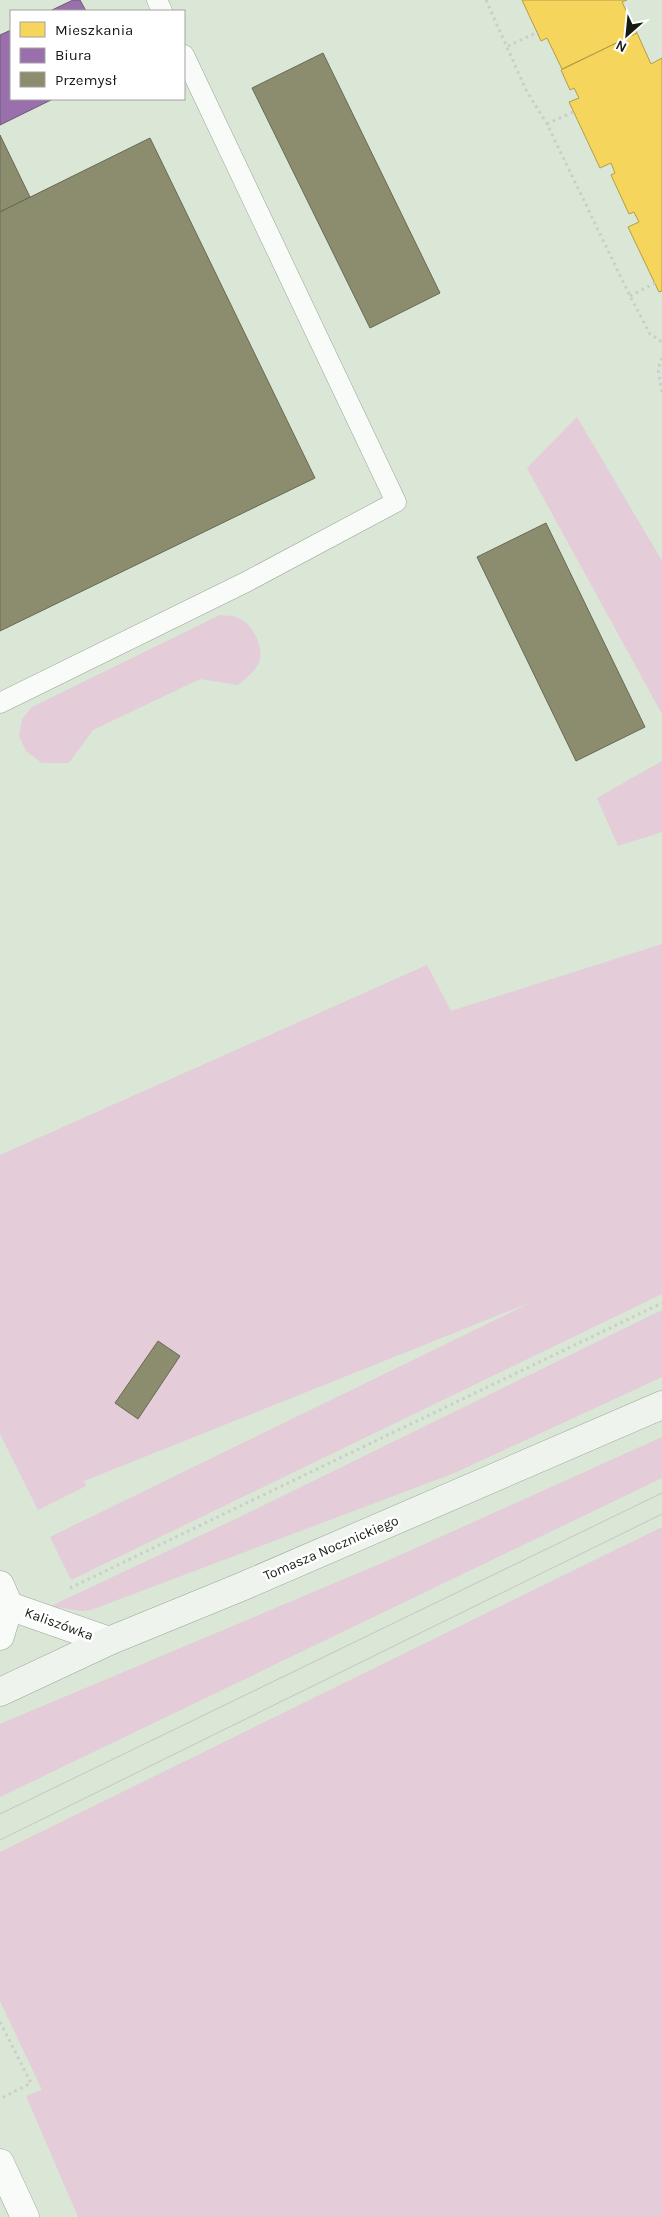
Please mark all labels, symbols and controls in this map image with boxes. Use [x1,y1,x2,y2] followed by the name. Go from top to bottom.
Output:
[10,10,185,100] legend
[602,10,652,60] north arrow
[55,21,133,39] text: Mieszkania
[613,36,630,56] text: N
[55,46,92,64] text: Biura
[55,71,117,89] text: Przemysł
[261,1512,401,1584] street label: Tomasza Nocznickiego
[22,1604,96,1644] street label: Kaliszówka

